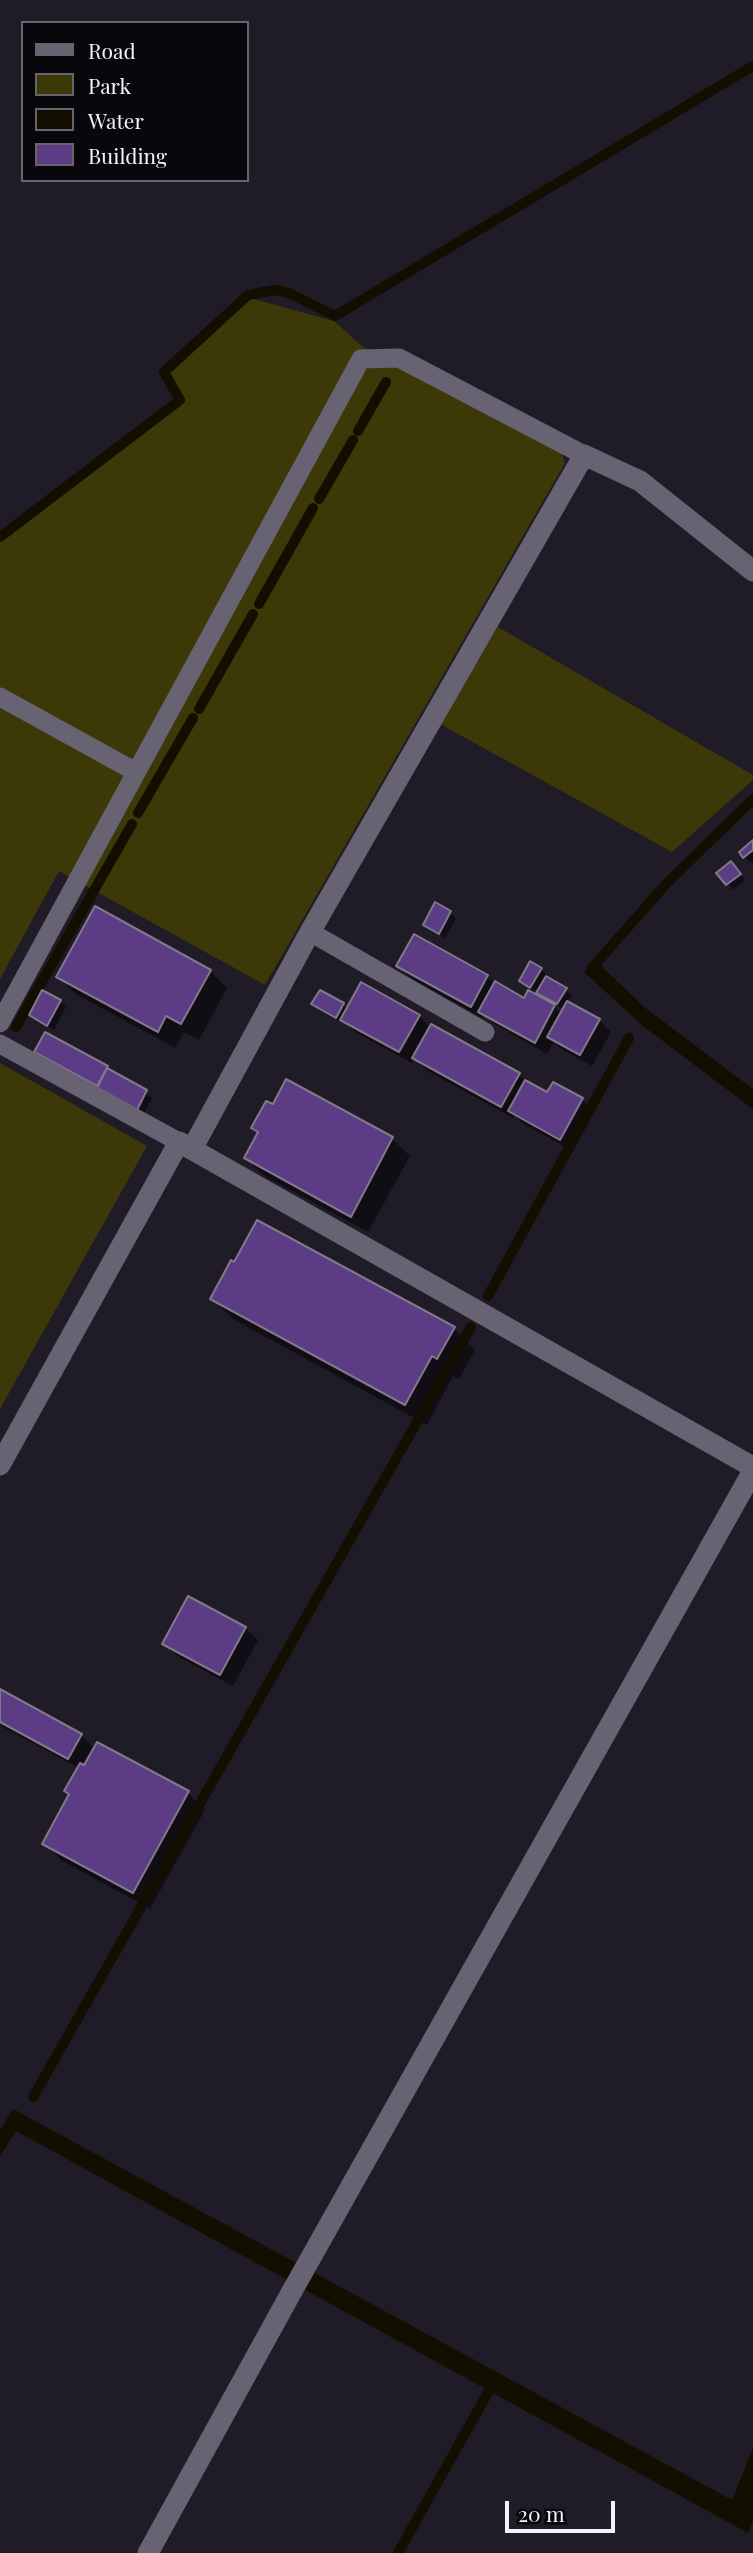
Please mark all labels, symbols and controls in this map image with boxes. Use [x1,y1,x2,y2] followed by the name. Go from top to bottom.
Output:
[21,21,248,182] legend
[88,36,136,64] text: Road
[88,71,131,99] text: Park
[88,106,144,134] text: Water
[88,141,167,169] text: Building
[508,2486,618,2530] scale bar
[518,2499,565,2527] text: 20 m

